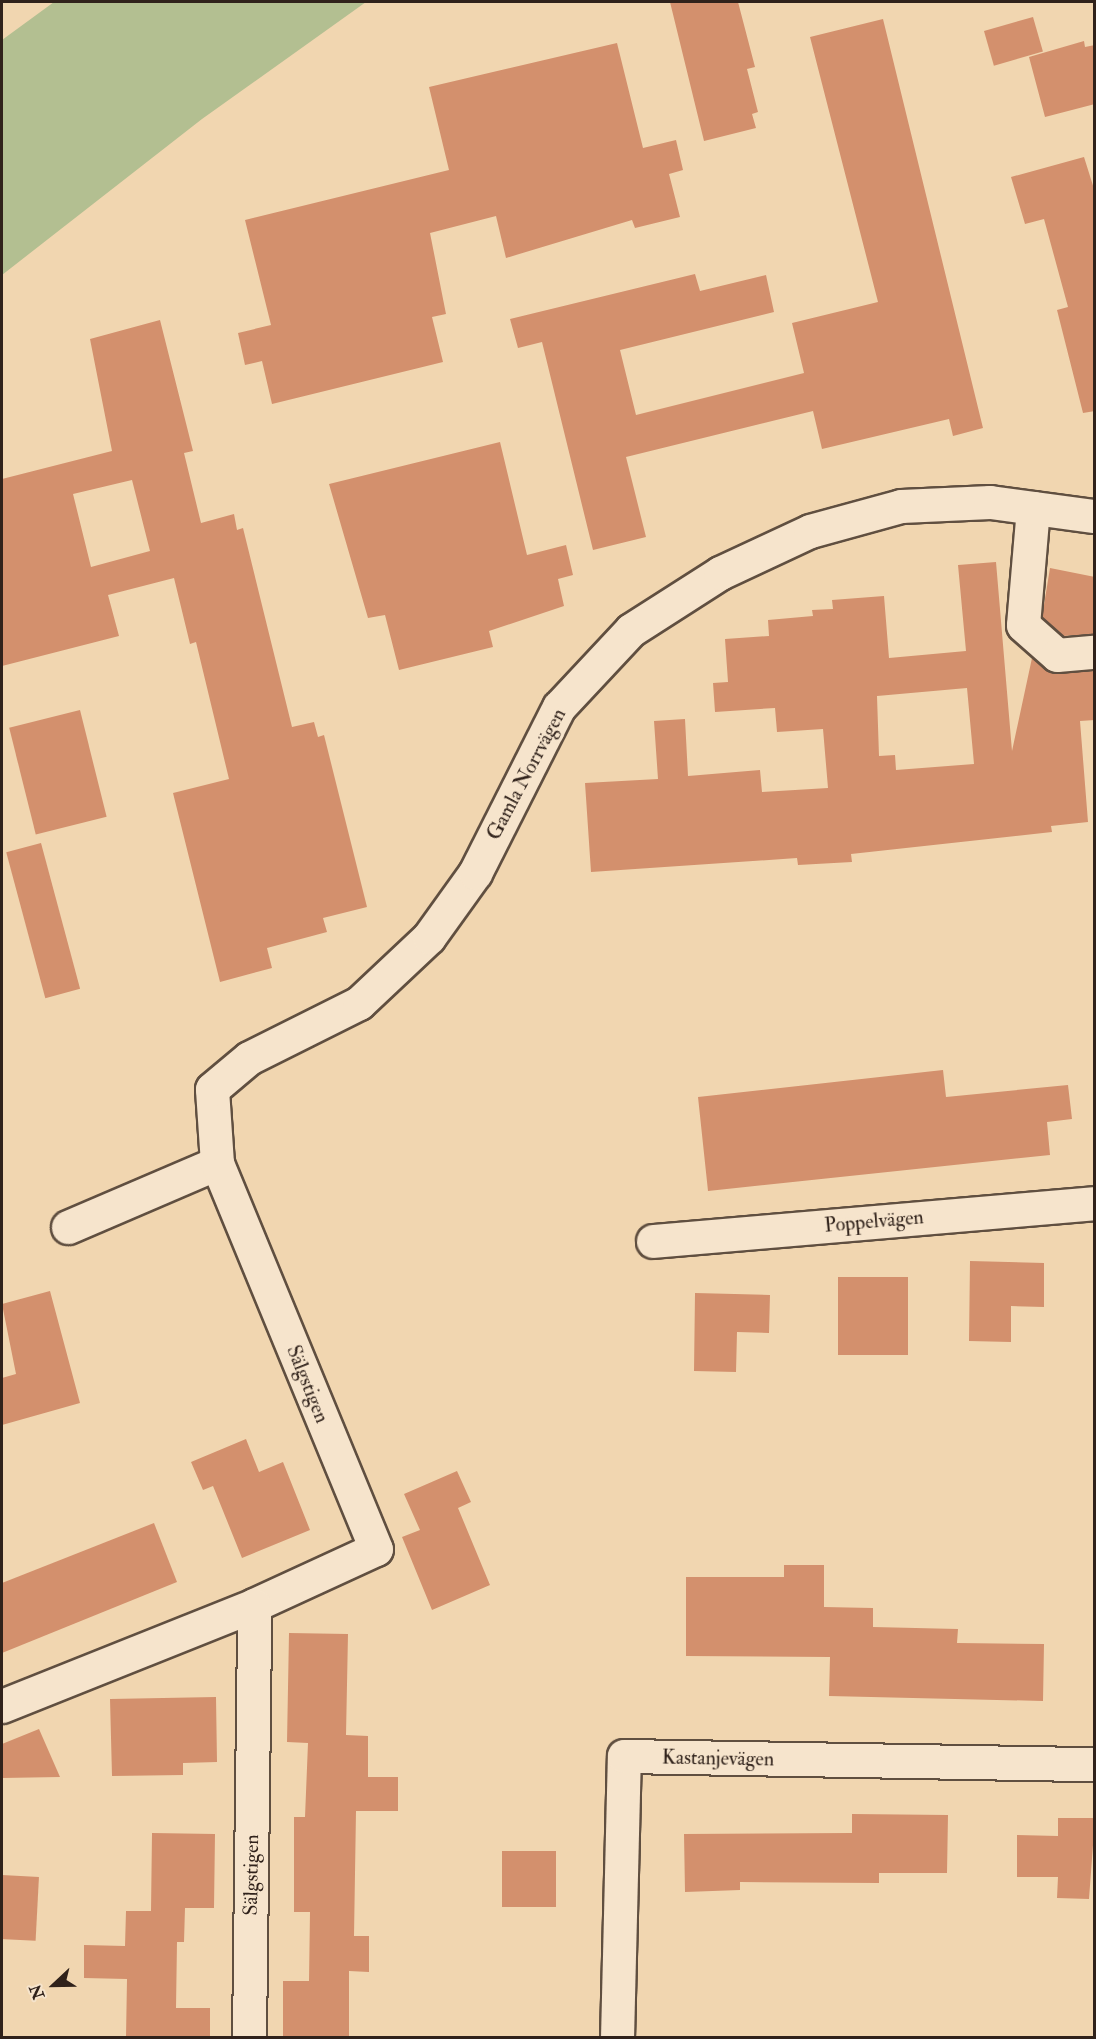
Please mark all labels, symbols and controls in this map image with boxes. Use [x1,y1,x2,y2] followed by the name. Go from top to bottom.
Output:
[481,704,571,844] street label: Gamla Norrvägen
[823,1205,925,1237] street label: Poppelvägen
[282,1342,334,1426] street label: Sälgstigen
[662,1745,774,1771] street label: Kastanjevägen
[238,1834,264,1916] street label: Sälgstigen
[24,1955,84,2015] north arrow
[25,1981,49,2002] text: N

